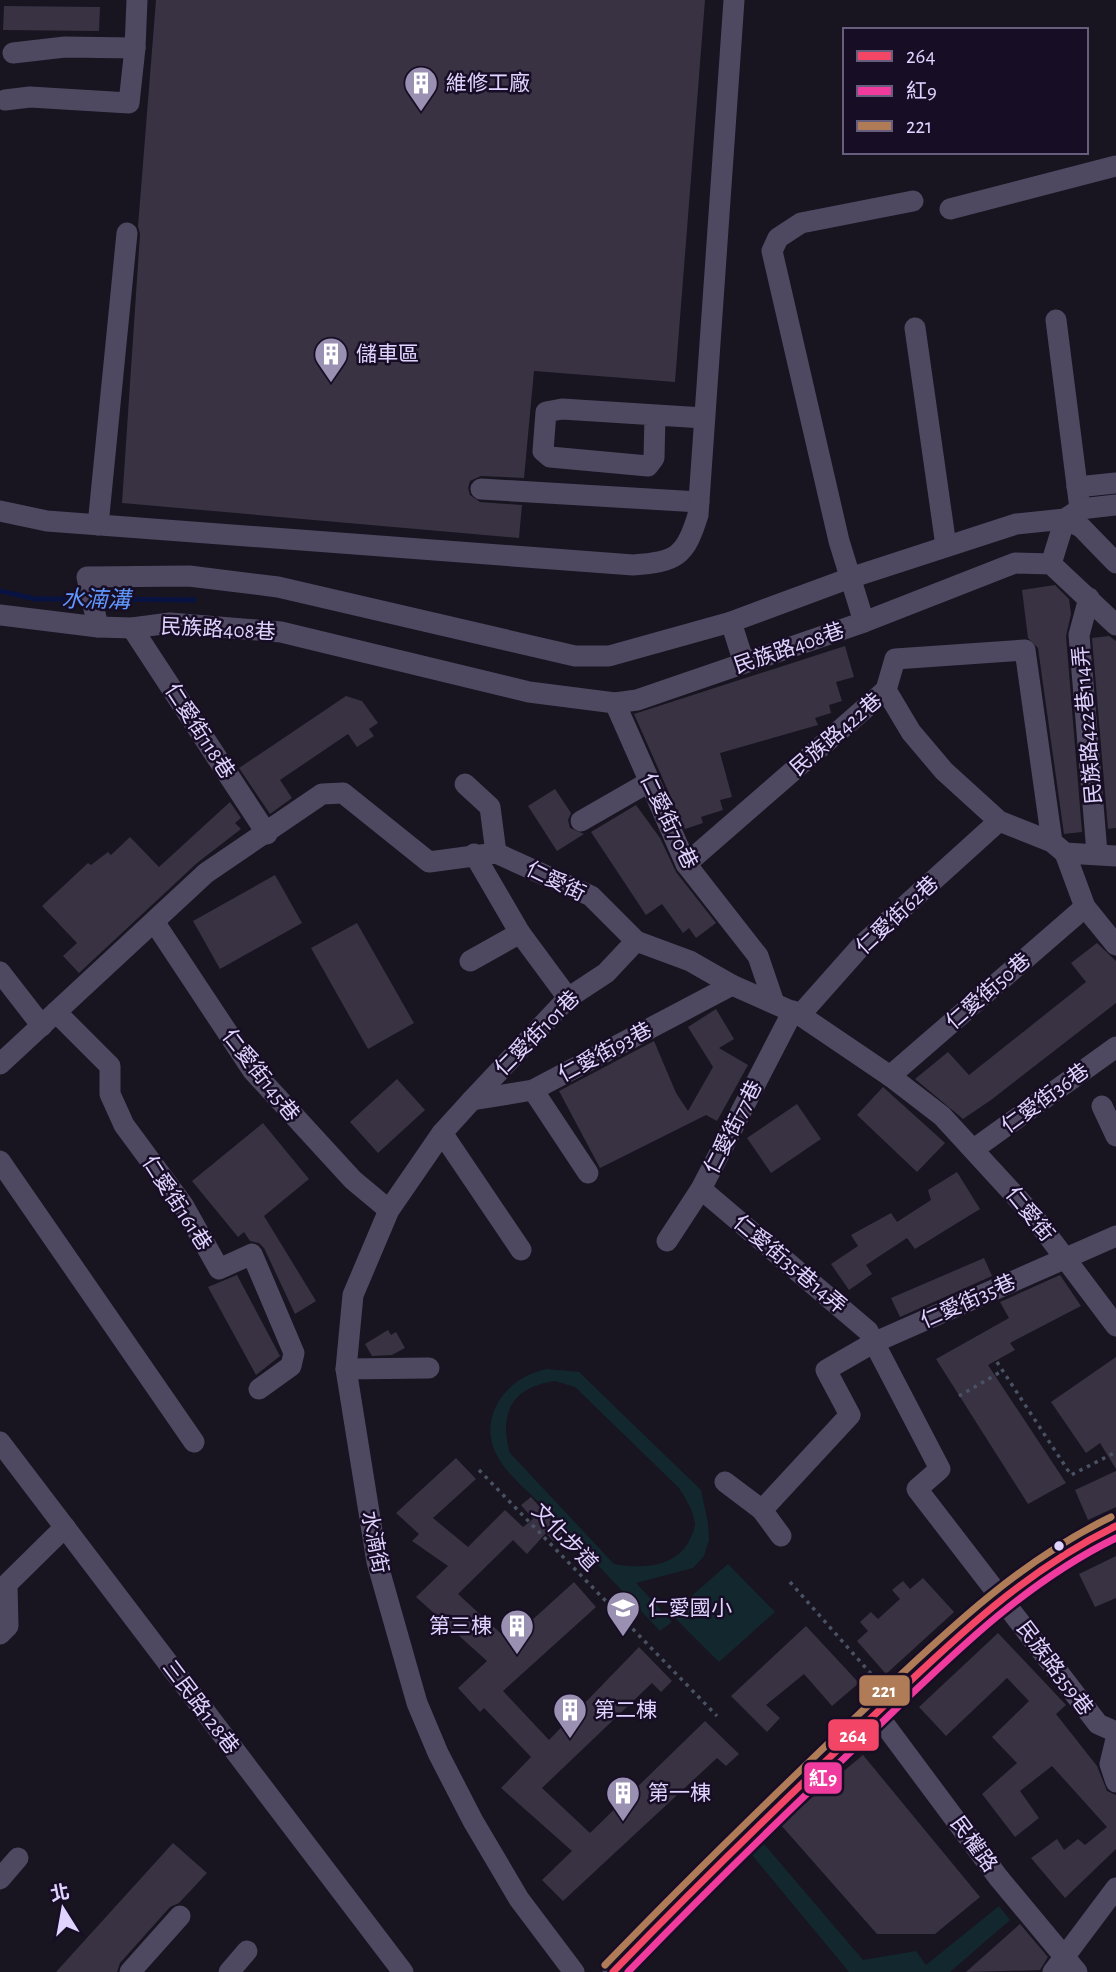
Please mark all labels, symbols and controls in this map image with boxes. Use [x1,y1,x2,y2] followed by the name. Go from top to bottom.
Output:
[843,28,1088,154] legend
[906,46,936,67] text: 264
[402,64,440,113] building icon: 維修工廠
[446,71,530,94] place label: 維修工廠
[906,80,937,102] text: 紅9
[906,116,932,137] text: 221
[312,335,350,384] building icon: 儲車區
[356,343,419,365] place label: 儲車區
[61,586,134,613] water label: 水湳溝
[160,615,276,643] street label: 民族路408巷
[731,619,847,677] street label: 民族路408巷
[1069,645,1105,805] street label: 民族路422巷114弄
[161,680,239,782] street label: 仁愛街118巷
[786,689,886,779] street label: 民族路422巷
[636,770,702,872] street label: 仁愛街70巷
[523,857,589,905] street label: 仁愛街
[852,872,942,958] street label: 仁愛街62巷
[942,949,1034,1033] street label: 仁愛街50巷
[490,986,584,1080] street label: 仁愛街101巷
[555,1018,655,1086] street label: 仁愛街93巷
[218,1025,304,1125] street label: 仁愛街145巷
[997,1059,1093,1137] street label: 仁愛街36巷
[700,1077,766,1177] street label: 仁愛街77巷
[138,1152,216,1254] street label: 仁愛街161巷
[1002,1183,1058,1245] street label: 仁愛街
[729,1211,851,1317] street label: 仁愛街35巷14弄
[917,1270,1019,1332] street label: 仁愛街35巷
[528,1499,602,1575] street label: 文化步道
[358,1509,392,1575] street label: 水湳街
[1052,1539,1066,1553] unlabelled marker
[604,1589,642,1638] school or university icon: 仁愛國小
[648,1597,732,1619] place label: 仁愛國小
[498,1607,536,1656] building icon: 第三棟
[429,1615,492,1637] place label: 第三棟
[1013,1617,1097,1719] street label: 民族路359巷
[159,1656,243,1758] street label: 三民路128巷
[858,1674,911,1707] line badge: 221
[872,1682,896,1701] text: 221
[551,1691,589,1740] building icon: 第二棟
[594,1699,657,1721] place label: 第二棟
[827,1718,880,1752] line badge: 264
[839,1727,867,1746] text: 264
[803,1761,843,1795] line badge: 紅9
[809,1768,837,1789] text: 紅9
[604,1774,642,1823] building icon: 第一棟
[648,1782,711,1804] place label: 第一棟
[947,1812,1001,1876] street label: 民權路
[28,1874,98,1944] north arrow
[49,1882,71,1905] text: 北

